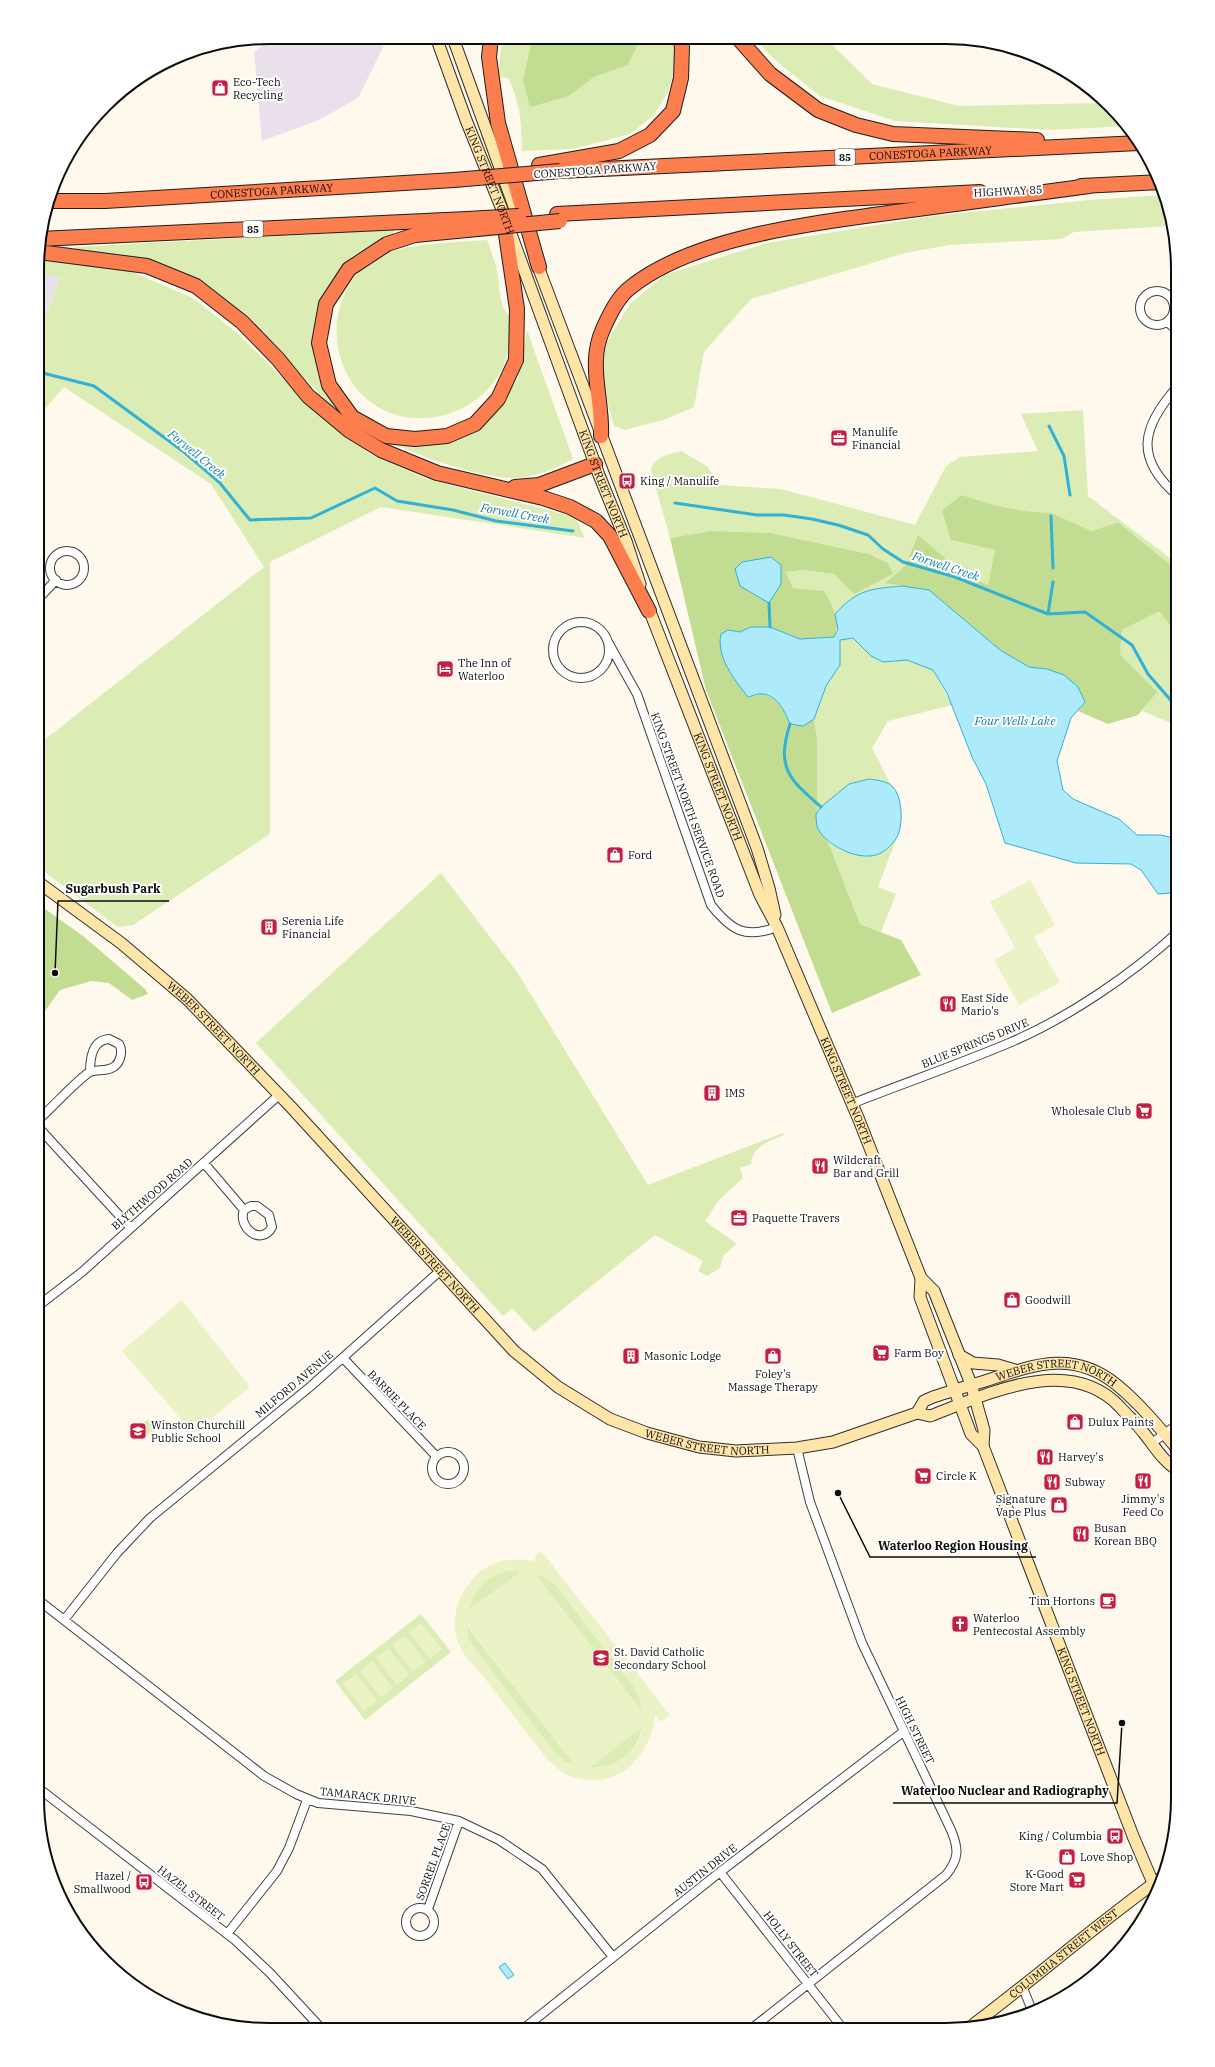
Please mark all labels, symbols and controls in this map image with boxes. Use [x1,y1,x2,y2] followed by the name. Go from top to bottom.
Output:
[233,75,283,102] place label: Eco-Tech Recycling
[210,78,230,98] shop icon: Eco-Tech Recycling
[462,124,518,236] street label: KING STREET NORTH
[869,143,992,163] street label: CONESTOGA PARKWAY
[835,149,855,165] road number: 85
[533,159,657,181] street label: CONESTOGA PARKWAY
[210,180,334,202] street label: CONESTOGA PARKWAY
[973,182,1043,200] street label: HIGHWAY 85
[243,221,263,237] road number: 85
[852,425,901,452] place label: Manulife Financial
[164,426,229,482] water label: Forwell Creek
[576,428,631,540] street label: KING STREET NORTH
[829,428,849,448] office icon: Manulife Financial
[617,471,637,491] bus stop icon: King / Manulife
[640,474,719,488] place label: King / Manulife
[478,499,551,527] water label: Forwell Creek
[910,548,982,584] water label: Forwell Creek
[458,656,512,683] place label: The Inn of Waterloo
[435,659,455,679] hotel icon: The Inn of Waterloo
[648,711,728,900] street label: KING STREET NORTH SERVICE ROAD
[974,713,1056,728] water label: Four Wells Lake
[691,731,745,843] street label: KING STREET NORTH
[605,845,625,865] shop icon: Ford
[628,848,653,862] place label: Ford
[58,877,169,901] callout: Sugarbush Park
[65,881,161,896] text: Sugarbush Park
[282,914,344,941] place label: Serenia Life Financial
[259,917,279,937] building icon: Serenia Life Financial
[164,978,263,1078] street label: WEBER STREET NORTH
[961,991,1008,1018] place label: East Side Mario's
[938,994,958,1014] restaurant icon: East Side Mario's
[919,1015,1031,1071] street label: BLUE SPRINGS DRIVE
[818,1035,875,1146] street label: KING STREET NORTH
[702,1083,722,1103] building icon: IMS
[725,1086,745,1100] place label: IMS
[1134,1101,1154,1121] supermarket icon: Wholesale Club
[1051,1104,1131,1118] place label: Wholesale Club
[833,1153,899,1180] place label: Wildcraft Bar and Grill
[109,1155,196,1233] street label: BLYTHWOOD ROAD
[810,1156,830,1176] restaurant icon: Wildcraft Bar and Grill
[729,1208,749,1228] office icon: Paquette Travers
[752,1211,840,1225] place label: Paquette Travers
[387,1213,483,1316] street label: WEBER STREET NORTH
[1002,1290,1022,1310] shop icon: Goodwill
[1025,1293,1071,1307] place label: Goodwill
[871,1343,891,1363] supermarket icon: Farm Boy
[621,1346,641,1366] building icon: Masonic Lodge
[763,1346,783,1366] shop icon: Foley's Massage Therapy
[894,1346,944,1360] place label: Farm Boy
[252,1347,336,1421] street label: MILFORD AVENUE
[644,1349,721,1363] place label: Masonic Lodge
[994,1356,1120,1390] street label: WEBER STREET NORTH
[365,1367,429,1433] street label: BARRIE PLACE
[728,1367,818,1394] place label: Foley's Massage Therapy
[1065,1412,1085,1432] shop icon: Dulux Paints
[1088,1415,1154,1429] place label: Dulux Paints
[151,1418,245,1445] place label: Winston Churchill Public School
[128,1421,148,1441] school or university icon: Winston Churchill Public School
[644,1426,770,1458] street label: WEBER STREET NORTH
[1035,1447,1055,1467] restaurant icon: Harvey's
[1058,1450,1104,1464] place label: Harvey's
[913,1466,933,1486] supermarket icon: Circle K
[936,1469,977,1483] place label: Circle K
[1133,1471,1153,1491] restaurant icon: Jimmy's Feed Co
[1042,1472,1062,1492] restaurant icon: Subway
[1065,1475,1105,1489] place label: Subway
[996,1492,1046,1519] place label: Signature Vape Plus
[1121,1492,1165,1519] place label: Jimmy's Feed Co
[1049,1495,1069,1515] shop icon: Signature Vape Plus
[1094,1521,1157,1548] place label: Busan Korean BBQ
[1071,1524,1091,1544] restaurant icon: Busan Korean BBQ
[870,1533,1036,1557] callout: Waterloo Region Housing
[878,1538,1028,1553] text: Waterloo Region Housing
[1098,1591,1118,1611] cafe icon: Tim Hortons
[1029,1594,1095,1608] place label: Tim Hortons
[973,1611,1086,1638] place label: Waterloo Pentecostal Assembly
[950,1614,970,1634] church icon: Waterloo Pentecostal Assembly
[614,1645,706,1672] place label: St. David Catholic Secondary School
[1054,1645,1109,1758] street label: KING STREET NORTH
[591,1648,611,1668] school or university icon: St. David Catholic Secondary School
[893,1694,937,1766] street label: HIGH STREET
[893,1779,1117,1803] callout: Waterloo Nuclear and Radiography
[901,1783,1109,1798] text: Waterloo Nuclear and Radiography
[319,1784,417,1808] street label: TAMARACK DRIVE
[413,1822,453,1902] street label: SORREL PLACE
[1105,1826,1125,1846] bus stop icon: King / Columbia
[1019,1829,1102,1843] place label: King / Columbia
[670,1841,740,1899] street label: AUSTIN DRIVE
[1057,1847,1077,1867] shop icon: Love Shop
[1080,1850,1133,1864] place label: Love Shop
[155,1862,227,1924] street label: HAZEL STREET
[1010,1867,1064,1894] place label: K-Good Store Mart
[74,1869,131,1896] place label: Hazel / Smallwood
[1067,1870,1087,1890] supermarket icon: K-Good Store Mart
[134,1872,154,1892] bus stop icon: Hazel / Smallwood
[1006,1906,1121,2001] street label: COLUMBIA STREET WEST
[761,1908,821,1980] street label: HOLLY STREET

